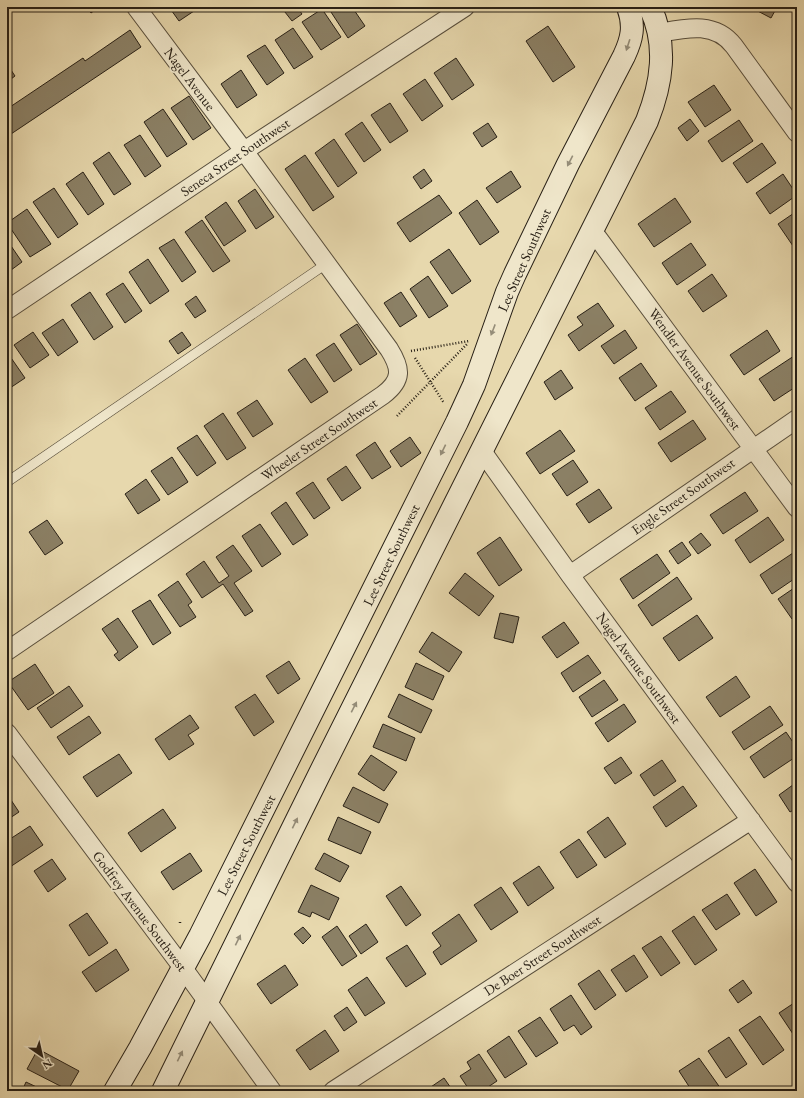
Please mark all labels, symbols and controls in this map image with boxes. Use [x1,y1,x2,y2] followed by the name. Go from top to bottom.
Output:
[625,39,631,51] one-way arrow
[160,44,220,115] street label: Nagel Avenue
[177,113,294,200] street label: Seneca Street Southwest
[567,155,573,167] one-way arrow
[493,205,555,314] street label: Lee Street Southwest
[645,305,746,434] street label: Wendler Avenue Southwest
[490,325,496,337] one-way arrow
[257,393,381,485] street label: Wheeler Street Southwest
[440,444,446,456] one-way arrow
[628,453,739,538] street label: Engle Street Southwest
[359,501,424,609] street label: Lee Street Southwest
[593,609,686,728] street label: Nagel Avenue Southwest
[350,701,357,713] one-way arrow
[213,791,279,899] street label: Lee Street Southwest
[292,817,299,829] one-way arrow
[89,847,192,975] street label: Godfrey Avenue Southwest
[480,910,604,1000] street label: De Boer Street Southwest
[235,934,241,945] one-way arrow
[22,1036,62,1076] north arrow
[177,1050,183,1062] one-way arrow
[40,1056,55,1073] text: N

